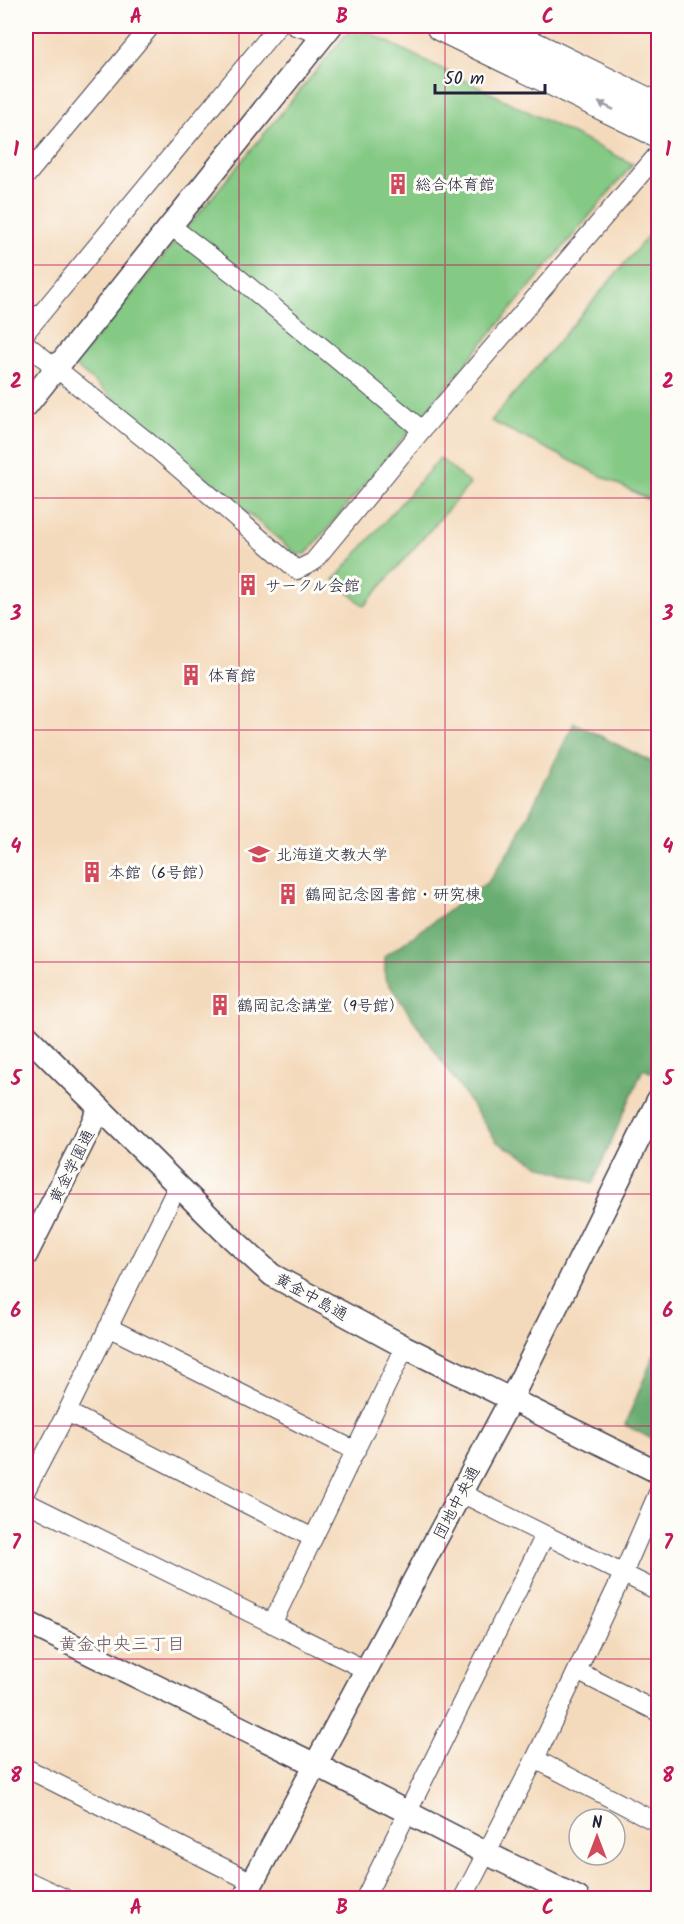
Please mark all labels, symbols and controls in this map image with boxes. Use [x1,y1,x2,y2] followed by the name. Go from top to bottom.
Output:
[130,2,142,34] text: A
[336,2,348,34] text: B
[542,2,554,34] text: C
[435,57,544,95] scale bar
[444,65,484,94] text: 50 m
[597,101,614,111] one-way arrow
[13,135,19,167] text: 1
[665,135,671,167] text: 1
[386,172,410,196] building icon: 総合体育館
[415,173,495,198] place label: 総合体育館
[10,367,22,399] text: 2
[662,367,674,399] text: 2
[236,573,260,597] building icon: サークル会館
[265,574,360,599] place label: サークル会館
[10,599,22,631] text: 3
[662,599,674,631] text: 3
[179,663,203,687] building icon: 体育館
[208,664,256,689] place label: 体育館
[11,832,22,864] text: 4
[663,832,674,864] text: 4
[247,842,271,866] school or university icon: 北海道文教大学
[276,843,388,868] place label: 北海道文教大学
[80,860,104,884] building icon: 本館（6号館）
[109,861,214,886] place label: 本館（6号館）
[276,882,300,906] building icon: 鶴岡記念図書館・研究棟
[305,883,481,908] place label: 鶴岡記念図書館・研究棟
[208,993,232,1017] building icon: 鶴岡記念講堂（9号館）
[237,994,405,1019] place label: 鶴岡記念講堂（9号館）
[10,1064,23,1096] text: 5
[662,1064,675,1096] text: 5
[43,1125,102,1208] street label: 黄金学園通
[270,1267,352,1328] street label: 黄金中島通
[11,1296,22,1328] text: 6
[663,1296,674,1328] text: 6
[428,1462,487,1544] street label: 団地中央通
[11,1528,21,1560] text: 7
[663,1528,673,1560] text: 7
[59,1631,185,1660] district label: 黄金中央三丁目
[10,1761,22,1793] text: 8
[662,1761,674,1793] text: 8
[567,1807,627,1867] north arrow
[592,1811,602,1836] text: N
[130,1893,142,1924] text: A
[336,1893,348,1924] text: B
[542,1893,554,1924] text: C

